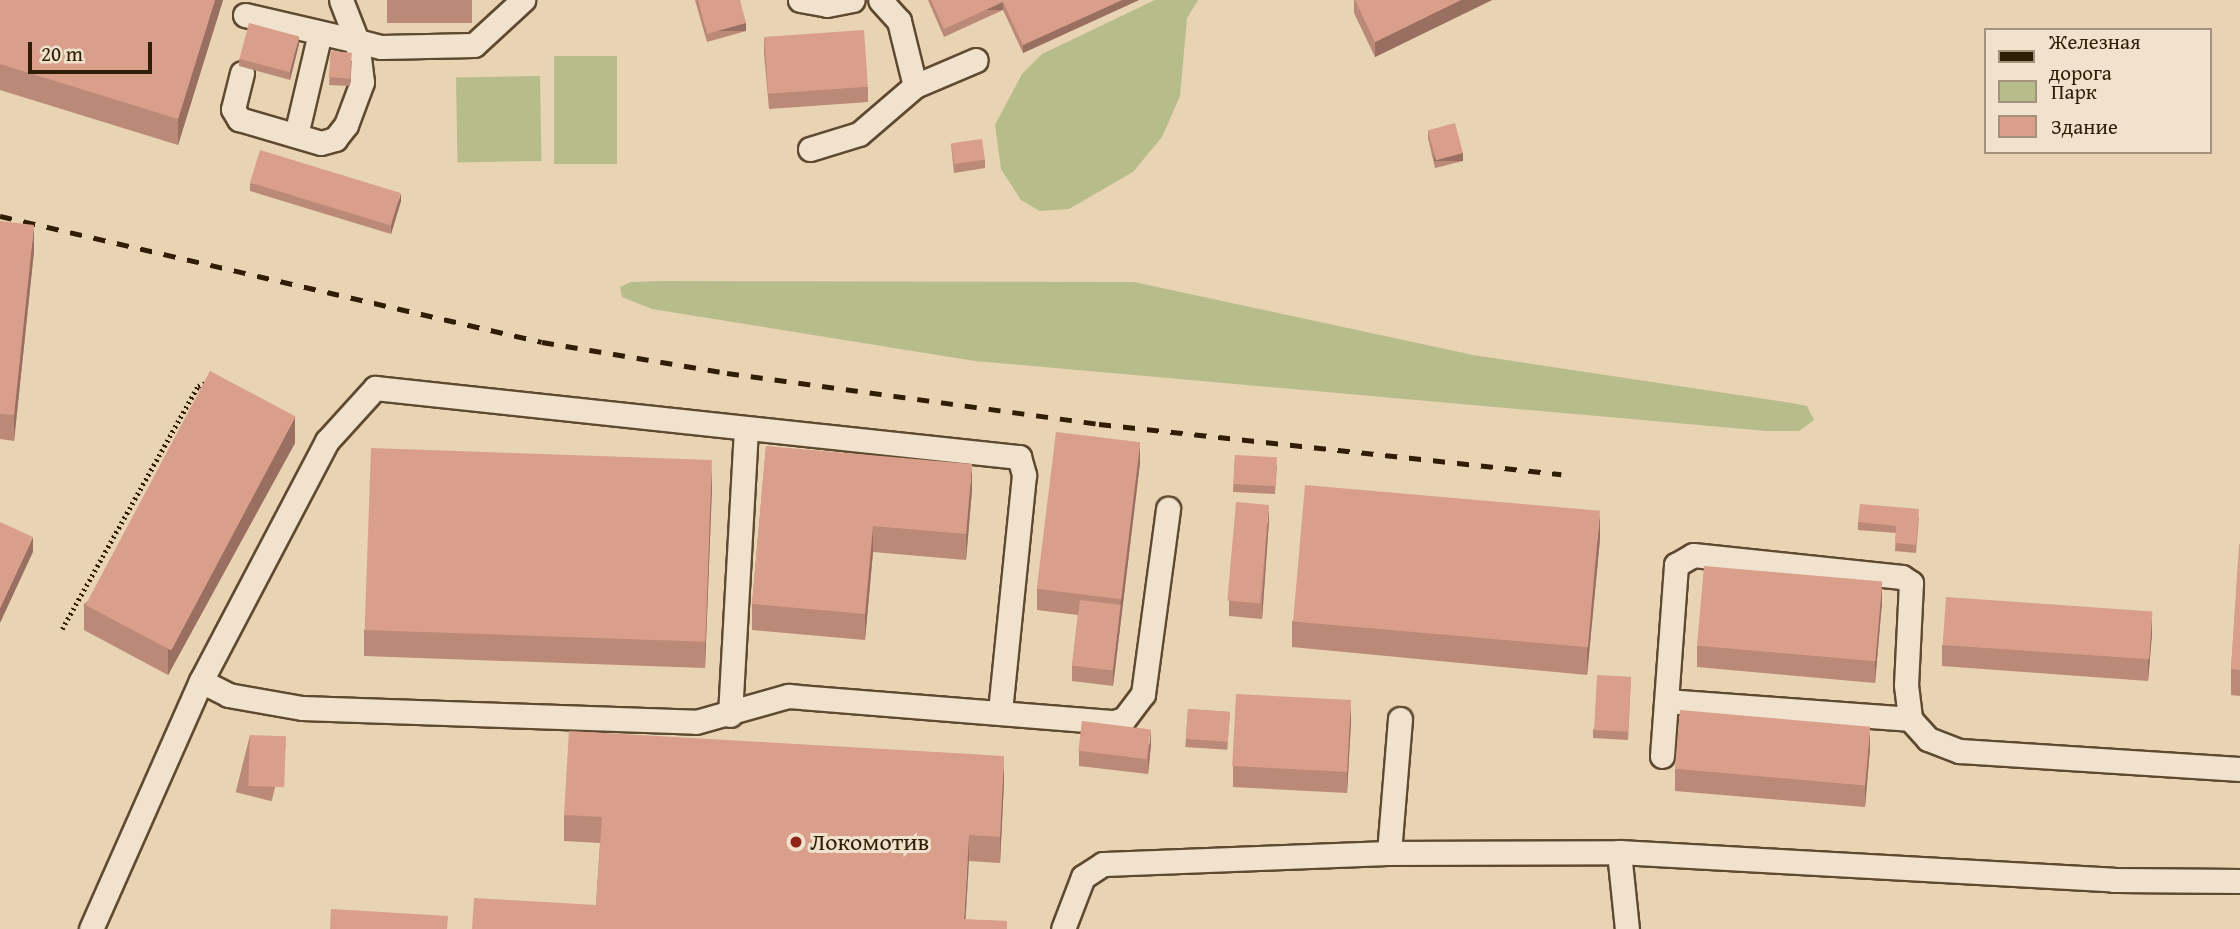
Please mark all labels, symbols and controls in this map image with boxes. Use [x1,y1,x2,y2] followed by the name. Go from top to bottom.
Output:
[2049,26,2141,88] text: Железная дорога
[32,28,156,72] scale bar
[1984,28,2212,154] legend
[41,38,83,69] text: 20 m
[2051,76,2097,107] text: Парк
[2051,111,2118,142] text: Здание
[810,828,929,856] place label: Локомотив
[788,834,804,850] marker: Локомотив

